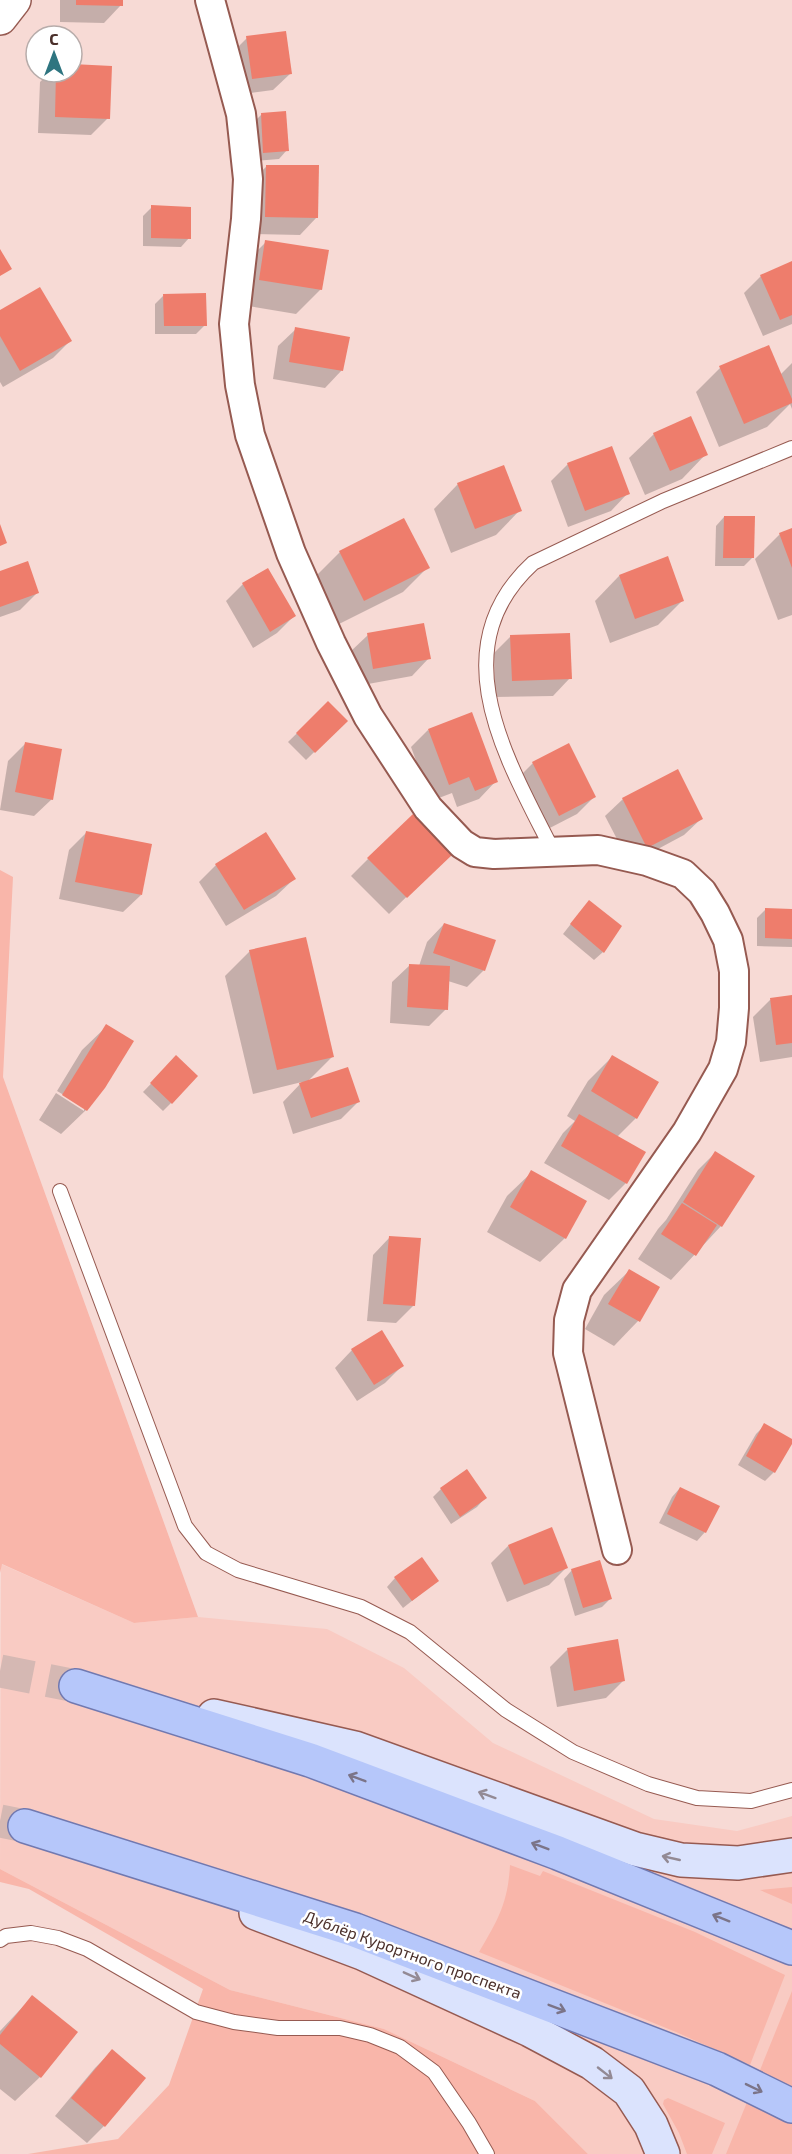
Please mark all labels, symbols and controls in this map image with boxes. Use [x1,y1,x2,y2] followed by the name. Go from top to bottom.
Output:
[24,24,84,84] north arrow
[49,29,59,48] text: С
[349,1771,367,1782] one-way arrow
[478,1789,497,1800] one-way arrow
[531,1840,550,1851] one-way arrow
[662,1851,681,1863] one-way arrow
[301,1906,524,2003] street label: Дублёр Курортного проспекта
[713,1912,731,1923] one-way arrow
[402,1971,420,1983] one-way arrow
[547,2003,565,2014] one-way arrow
[596,2066,612,2079] one-way arrow
[745,2083,763,2094] one-way arrow

